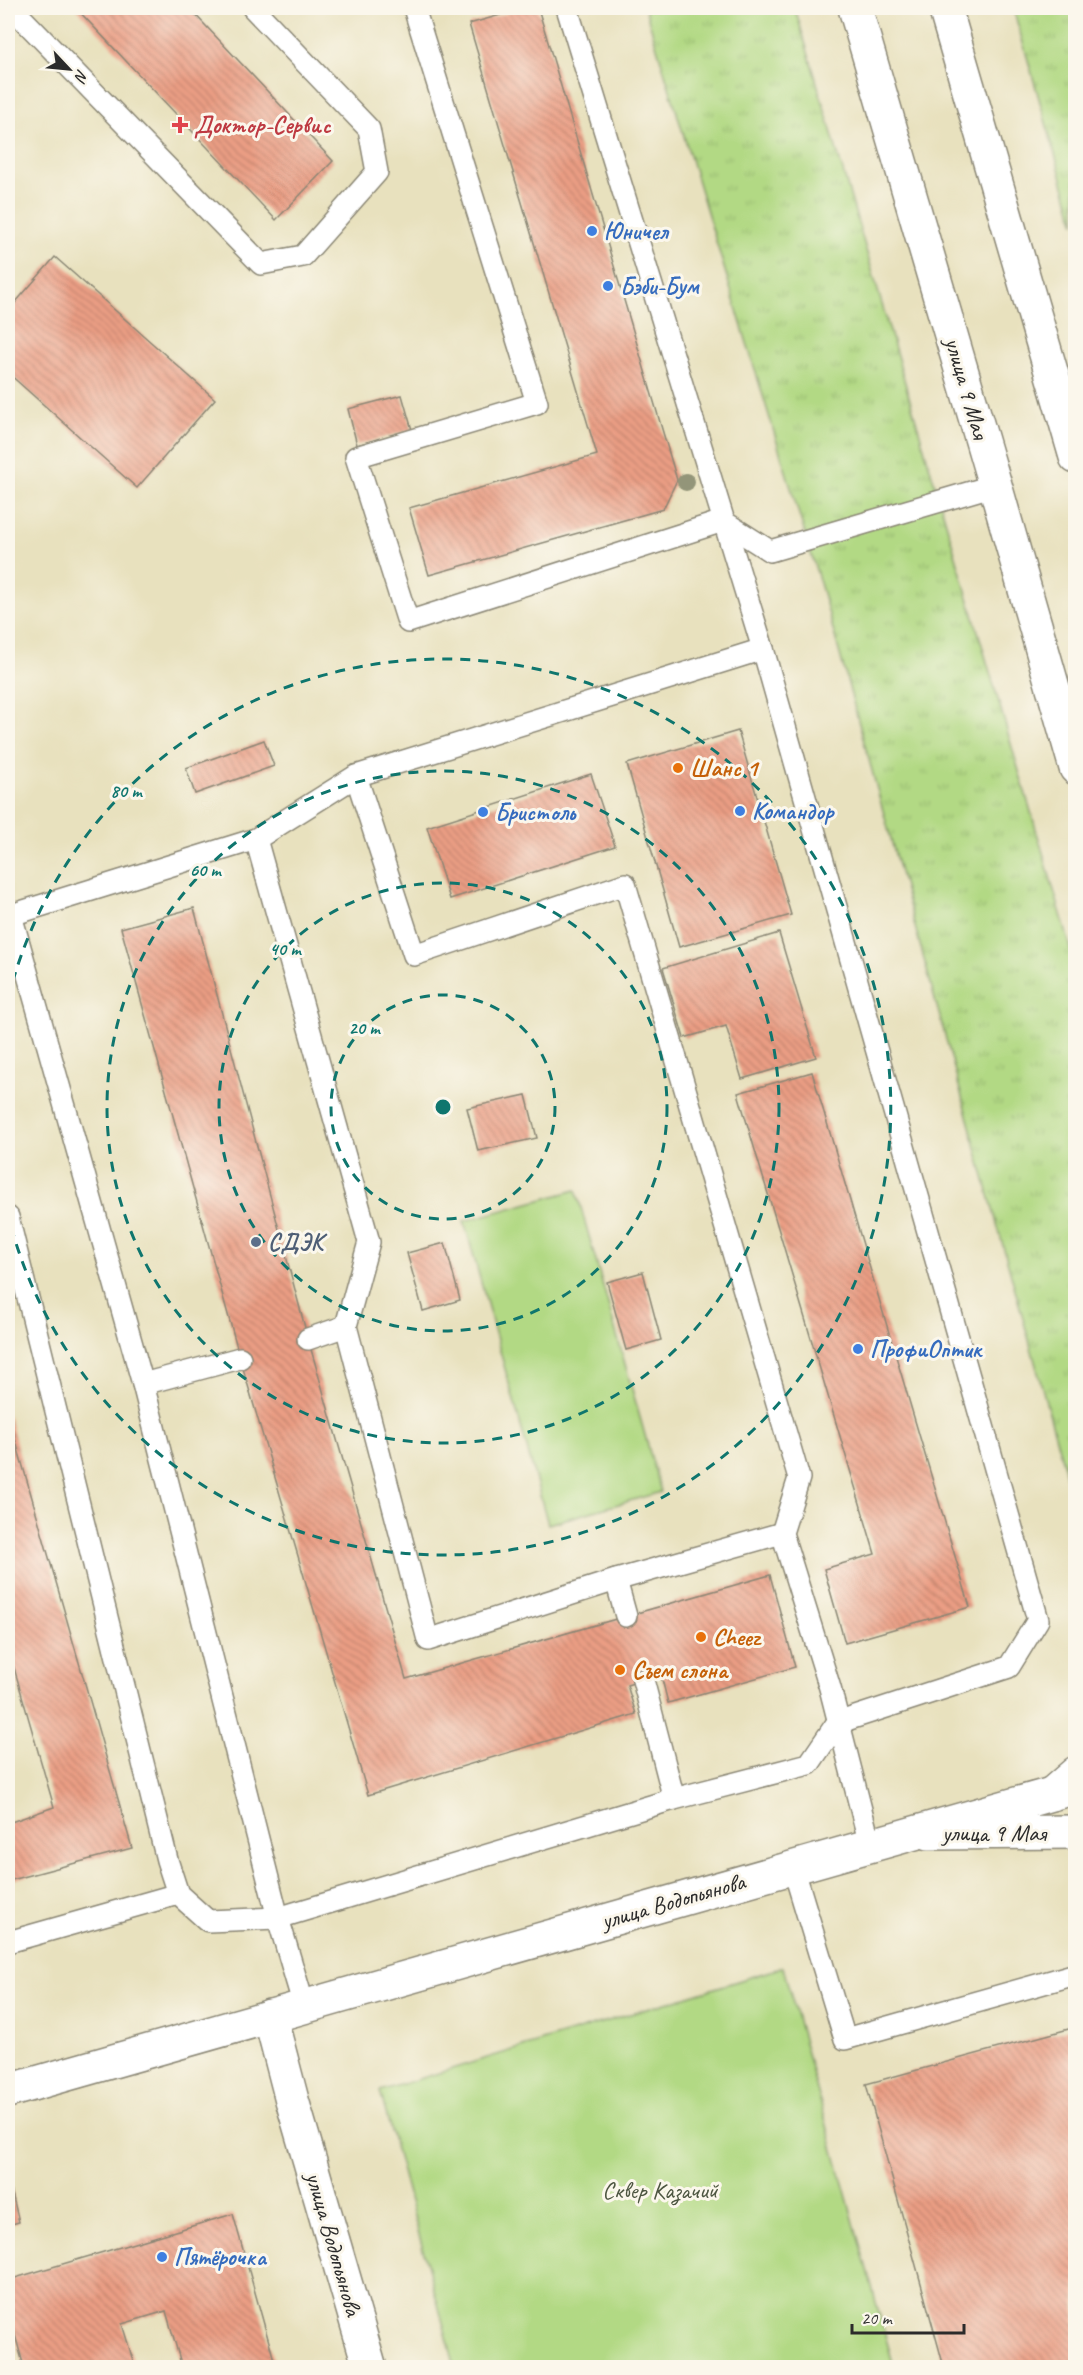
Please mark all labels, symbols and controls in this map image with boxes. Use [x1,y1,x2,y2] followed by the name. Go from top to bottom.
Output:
[39,39,99,99] north arrow
[69,66,93,87] text: N
[194,110,332,140] place label: Доктор-Сервис
[171,116,189,134] marker: Доктор-Сервис
[604,216,670,246] place label: Юничел
[585,224,599,238] marker: Юничел
[620,271,700,301] place label: Бэби-Бум
[601,279,615,293] marker: Бэби-Бум
[938,332,996,443] street label: улица 9 Мая
[690,753,761,783] place label: Шанс 1
[671,761,685,775] marker: Шанс 1
[111,780,143,802] text: 80 m
[752,796,835,826] place label: Командор
[495,797,577,827] place label: Бристоль
[733,804,747,818] marker: Командор
[476,805,490,819] marker: Бристоль
[189,859,222,881] text: 60 m
[270,938,302,960] text: 40 m
[349,1017,381,1039] text: 20 m
[433,1097,453,1117] centre of rings
[268,1227,328,1257] place label: СДЭК
[249,1235,263,1249] marker: СДЭК
[870,1334,984,1364] place label: ПрофиОптик
[851,1342,865,1356] marker: ПрофиОптик
[713,1622,762,1652] place label: Cheez
[694,1630,708,1644] marker: Cheez
[632,1655,730,1685] place label: Съем слона
[613,1663,627,1677] marker: Съем слона
[940,1818,1047,1848] street label: улица 9 Мая
[596,1866,750,1936] street label: улица Водопьянова
[299,2167,369,2321] street label: улица Водопьянова
[602,2175,720,2206] park label: Сквер Казачий
[174,2242,267,2272] place label: Пятёрочка
[155,2250,169,2264] marker: Пятёрочка
[852,2297,964,2335] scale bar
[861,2307,894,2329] text: 20 m

